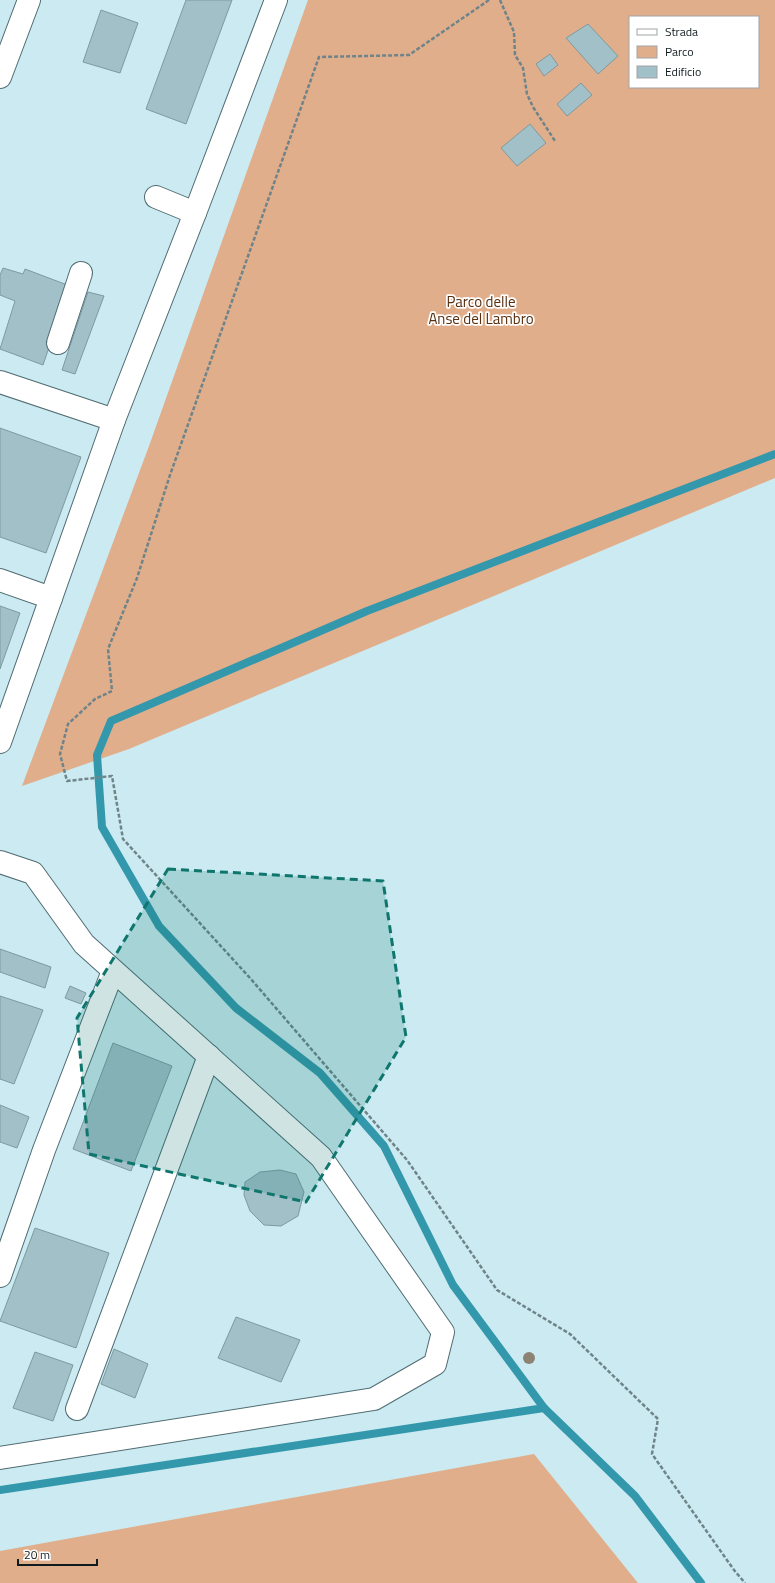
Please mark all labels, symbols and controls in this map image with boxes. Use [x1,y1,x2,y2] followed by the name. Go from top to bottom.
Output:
[629,16,759,88] legend
[665,22,698,41] text: Strada
[665,42,694,61] text: Parco
[665,62,701,81] text: Edificio
[428,290,534,330] park label: Parco delle Anse del Lambro
[18,1541,97,1567] scale bar
[24,1545,50,1564] text: 20 m

